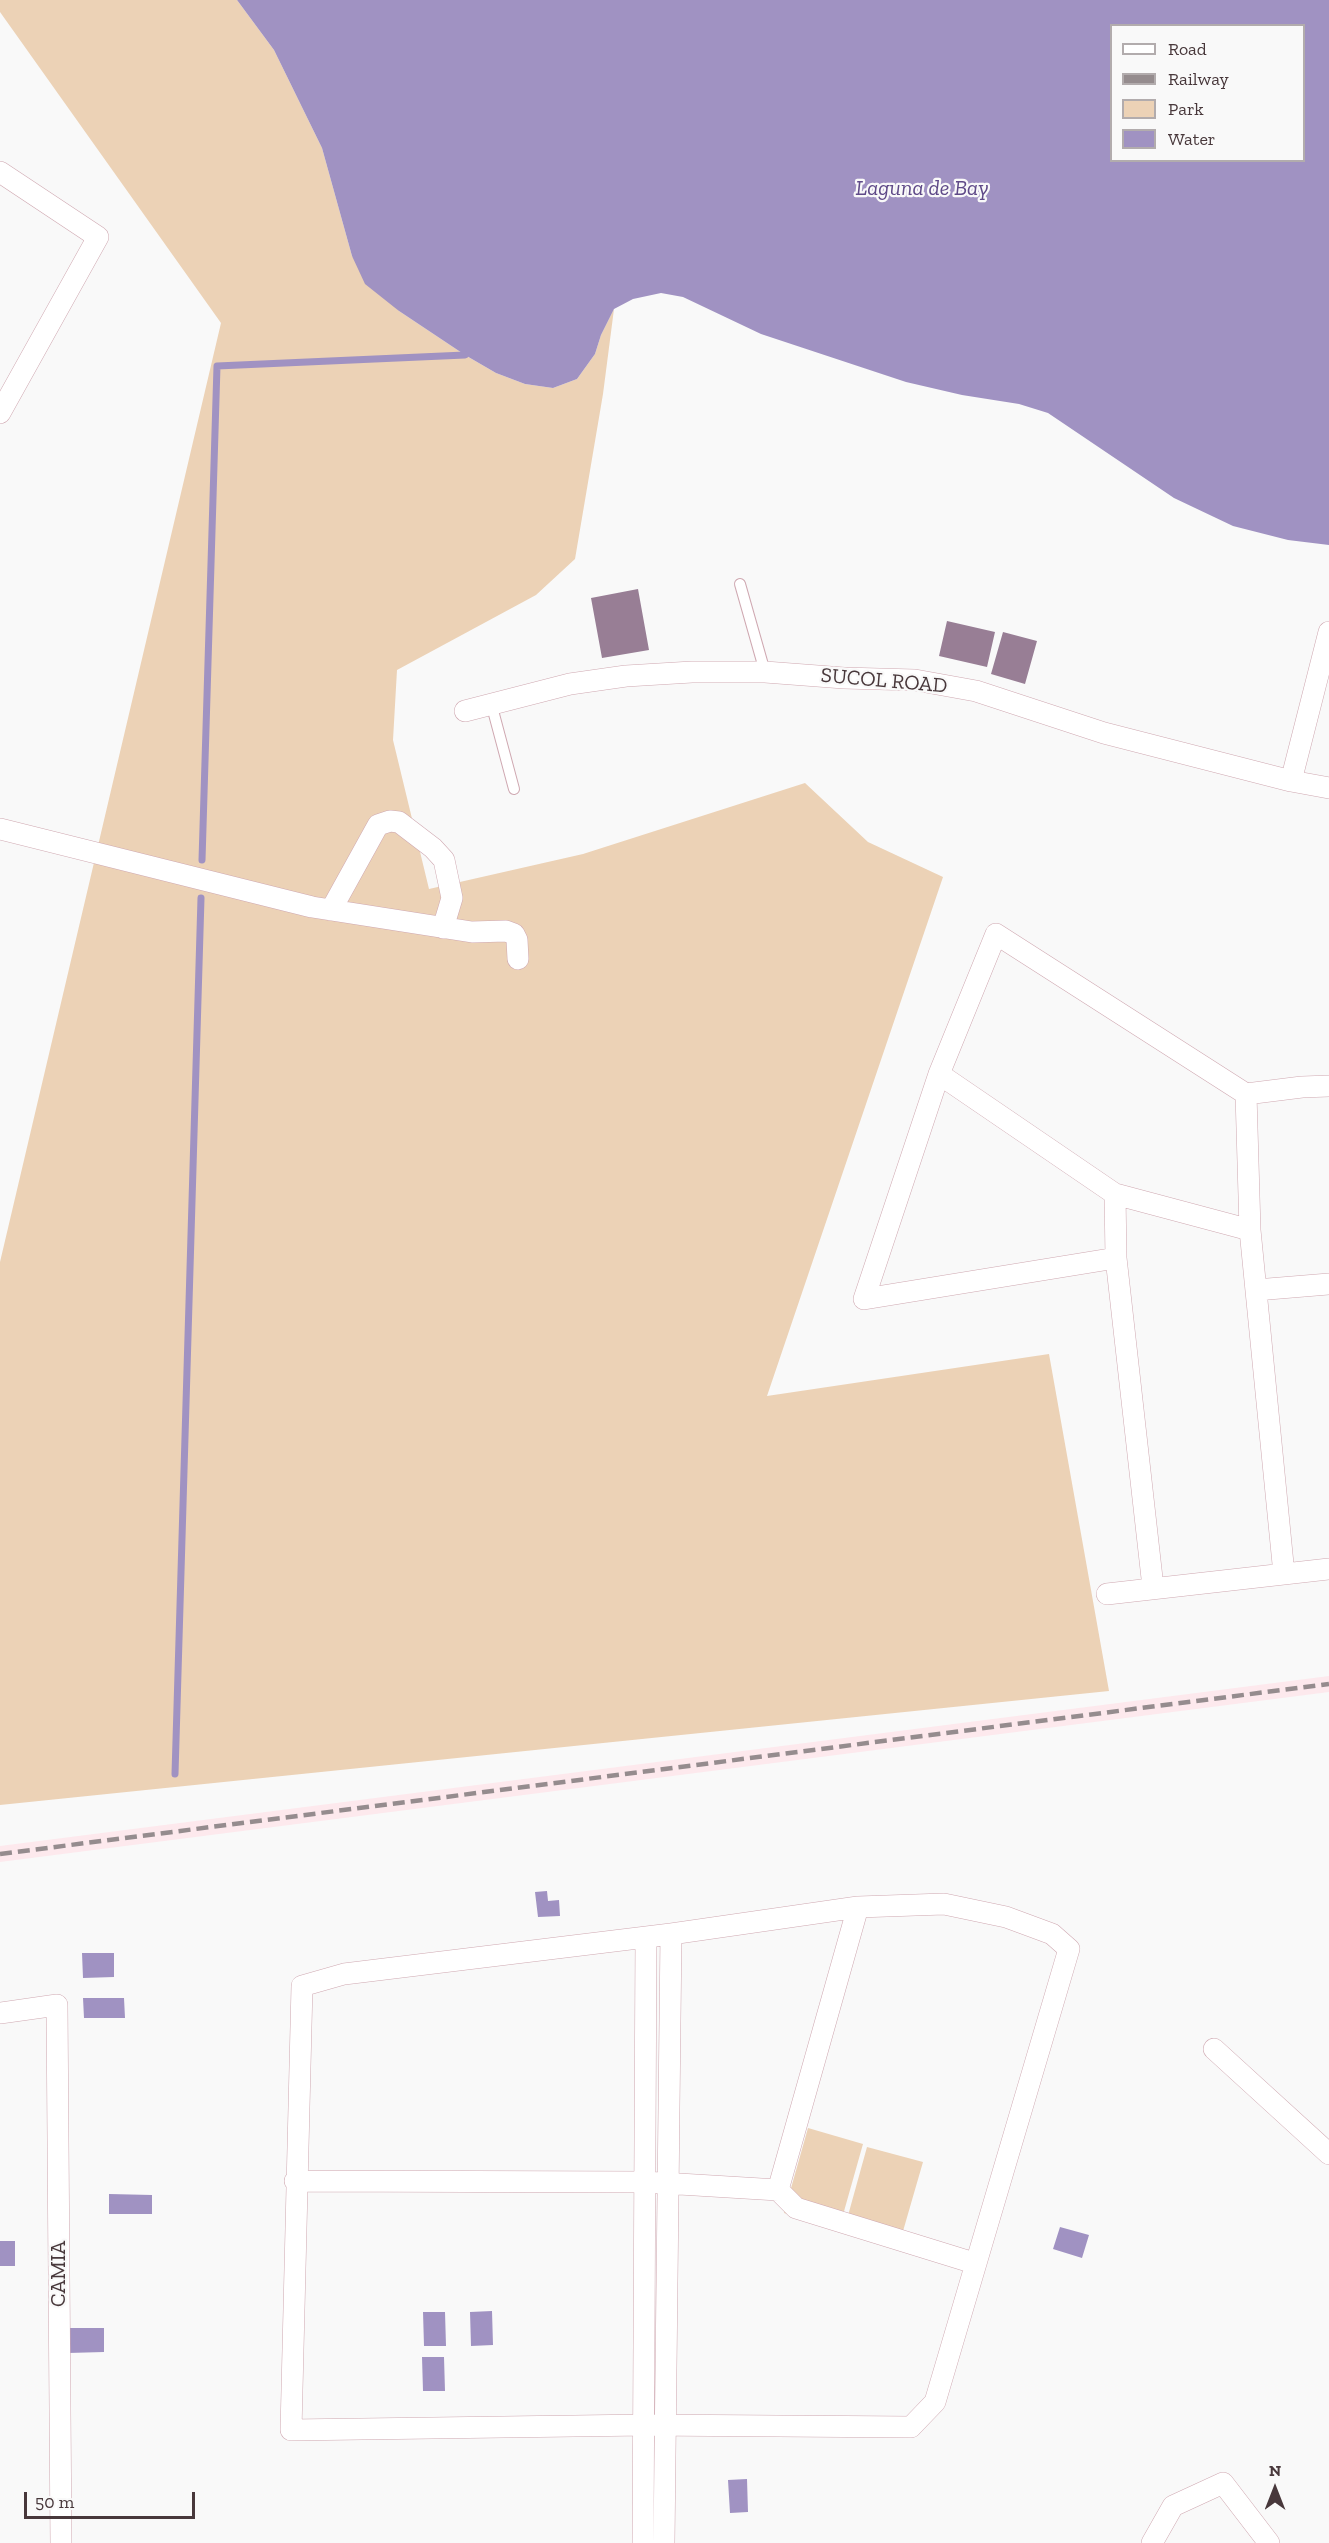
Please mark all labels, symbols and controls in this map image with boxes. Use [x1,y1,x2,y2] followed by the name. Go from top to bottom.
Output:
[1110,24,1305,162] legend
[1168,38,1207,60] text: Road
[1168,68,1229,90] text: Railway
[1168,98,1204,120] text: Park
[1168,128,1215,150] text: Water
[856,176,988,202] water label: Laguna de Bay
[820,663,948,699] street label: SUCOL ROAD
[46,2241,72,2307] street label: CAMIA
[1245,2459,1305,2519] north arrow
[1269,2461,1281,2480] text: N
[27,2480,198,2518] scale bar
[35,2491,74,2513] text: 50 m

